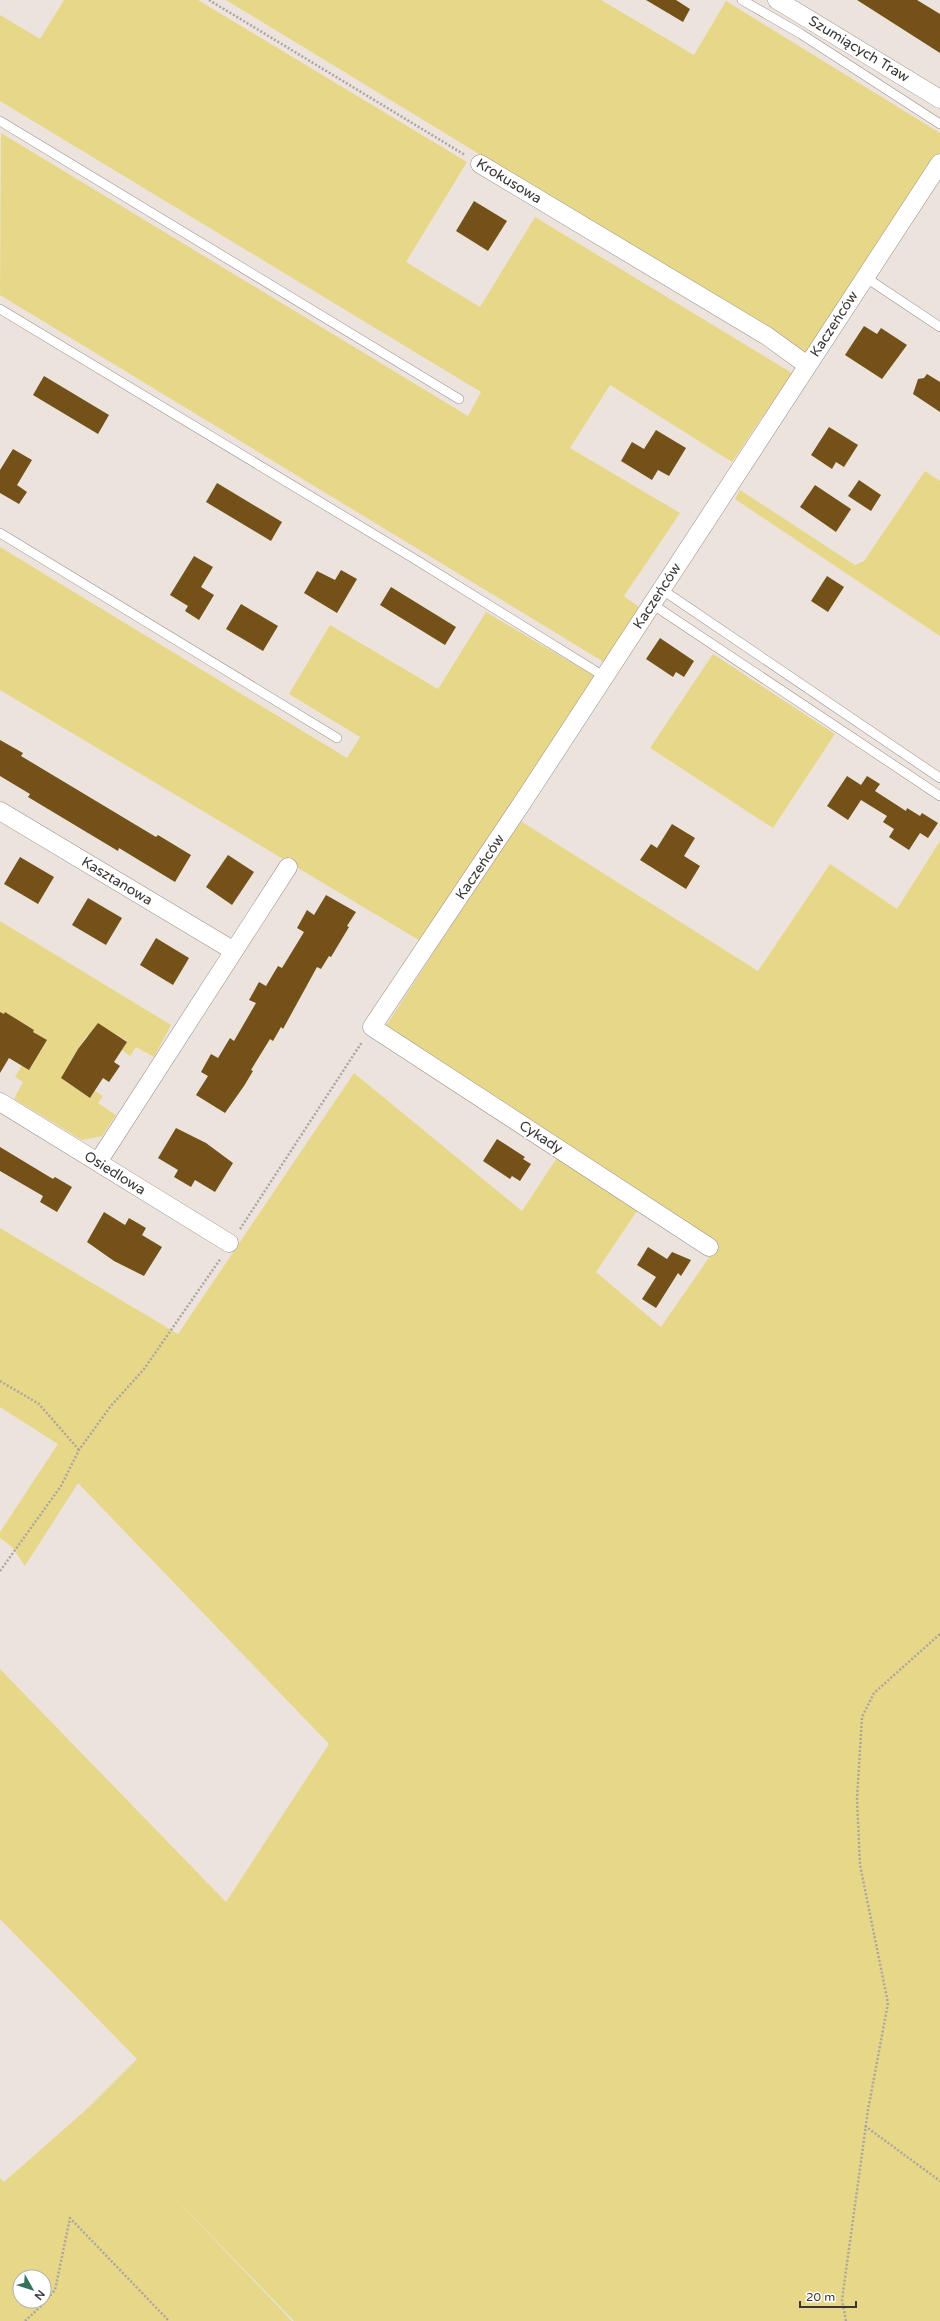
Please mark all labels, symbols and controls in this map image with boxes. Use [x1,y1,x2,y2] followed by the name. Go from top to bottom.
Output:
[806,12,912,86] street label: Szumiących Traw
[473,155,545,207] street label: Krokusowa
[806,288,862,360] street label: Kaczeńców
[629,560,685,632] street label: Kaczeńców
[452,831,508,903] street label: Kaczeńców
[78,853,156,909] street label: Kasztanowa
[516,1117,566,1158] street label: Cykady
[81,1148,149,1198] street label: Osiedlowa
[12,2269,52,2309] north arrow
[800,2283,856,2309] scale bar
[32,2287,47,2303] text: N
[806,2290,835,2304] text: 20 m

